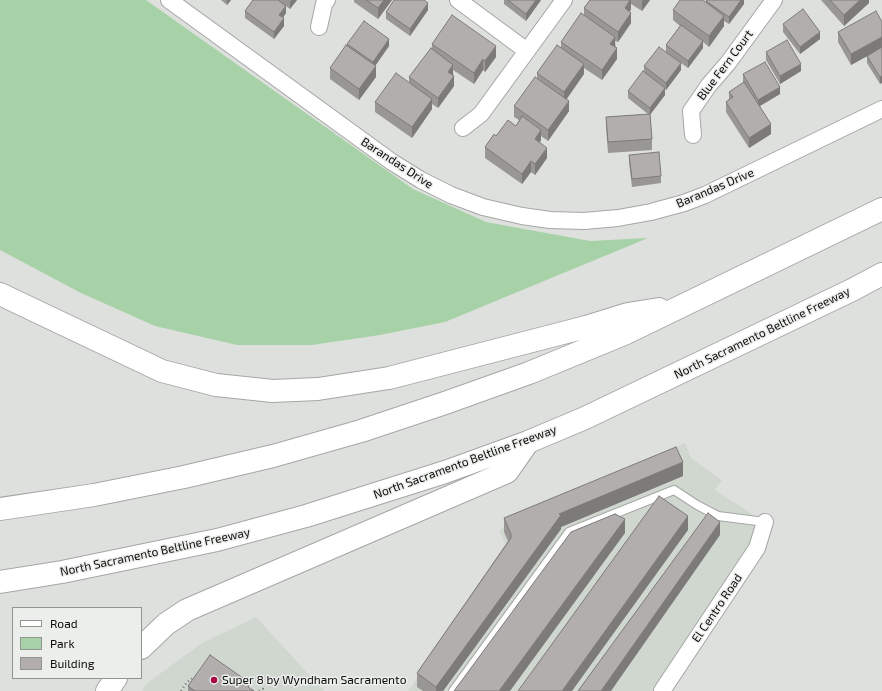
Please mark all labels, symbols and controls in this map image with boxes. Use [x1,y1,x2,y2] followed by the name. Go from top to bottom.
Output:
[694,27,756,103] street label: Blue Fern Court
[358,134,436,192] street label: Barandas Drive
[674,165,756,211] street label: Barandas Drive
[672,284,852,382] street label: North Sacramento Beltline Freeway
[371,422,559,502] street label: North Sacramento Beltline Freeway
[59,525,251,579] street label: North Sacramento Beltline Freeway
[689,571,745,645] street label: El Centro Road
[12,607,142,679] legend
[50,616,78,630] text: Road
[50,636,75,650] text: Park
[50,656,94,670] text: Building
[222,673,406,687] place label: Super 8 by Wyndham Sacramento
[209,675,219,685] marker: Super 8 by Wyndham Sacramento

